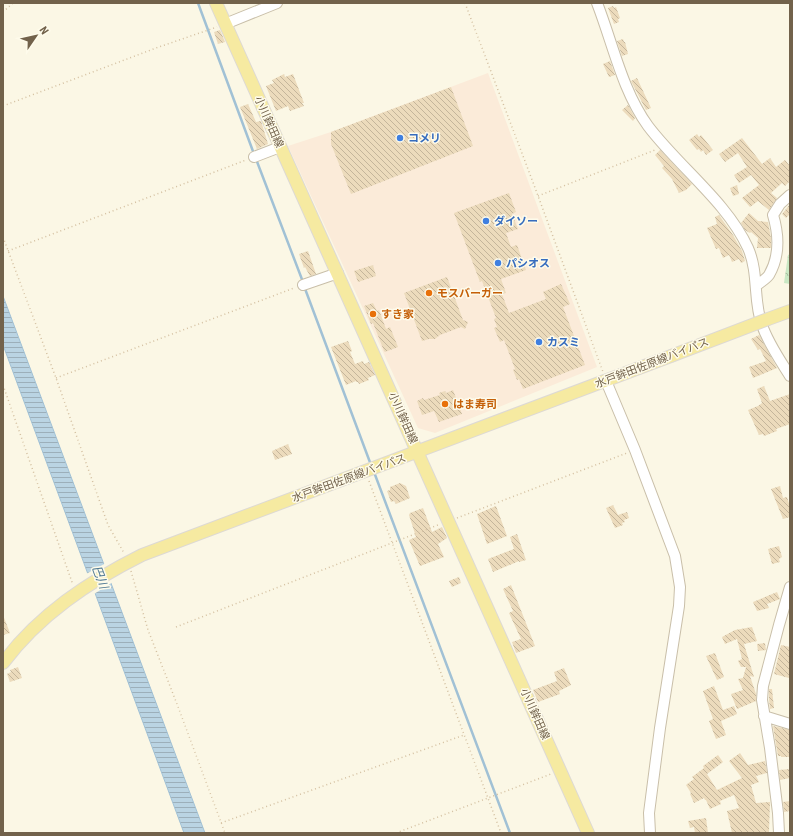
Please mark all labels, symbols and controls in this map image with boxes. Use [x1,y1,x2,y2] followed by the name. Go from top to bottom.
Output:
[16,16,56,56] north arrow
[37,24,51,37] text: N
[252,94,286,150] street label: 小川鉾田線
[408,132,441,145] place label: コメリ
[395,133,405,143] marker: コメリ
[494,215,538,228] place label: ダイソー
[481,216,491,226] marker: ダイソー
[506,257,550,270] place label: パシオス
[493,258,503,268] marker: パシオス
[437,287,503,300] place label: モスバーガー
[424,288,434,298] marker: モスバーガー
[381,308,414,321] place label: すき家
[368,309,378,319] marker: すき家
[593,335,711,391] street label: 水戸鉾田佐原線バイパス
[547,336,580,349] place label: カスミ
[534,337,544,347] marker: カスミ
[386,390,420,446] street label: 小川鉾田線
[453,398,497,411] place label: はま寿司
[440,399,450,409] marker: はま寿司
[290,451,408,505] street label: 水戸鉾田佐原線バイパス
[89,563,112,593] water label: 巴川
[518,686,552,742] street label: 小川鉾田線

